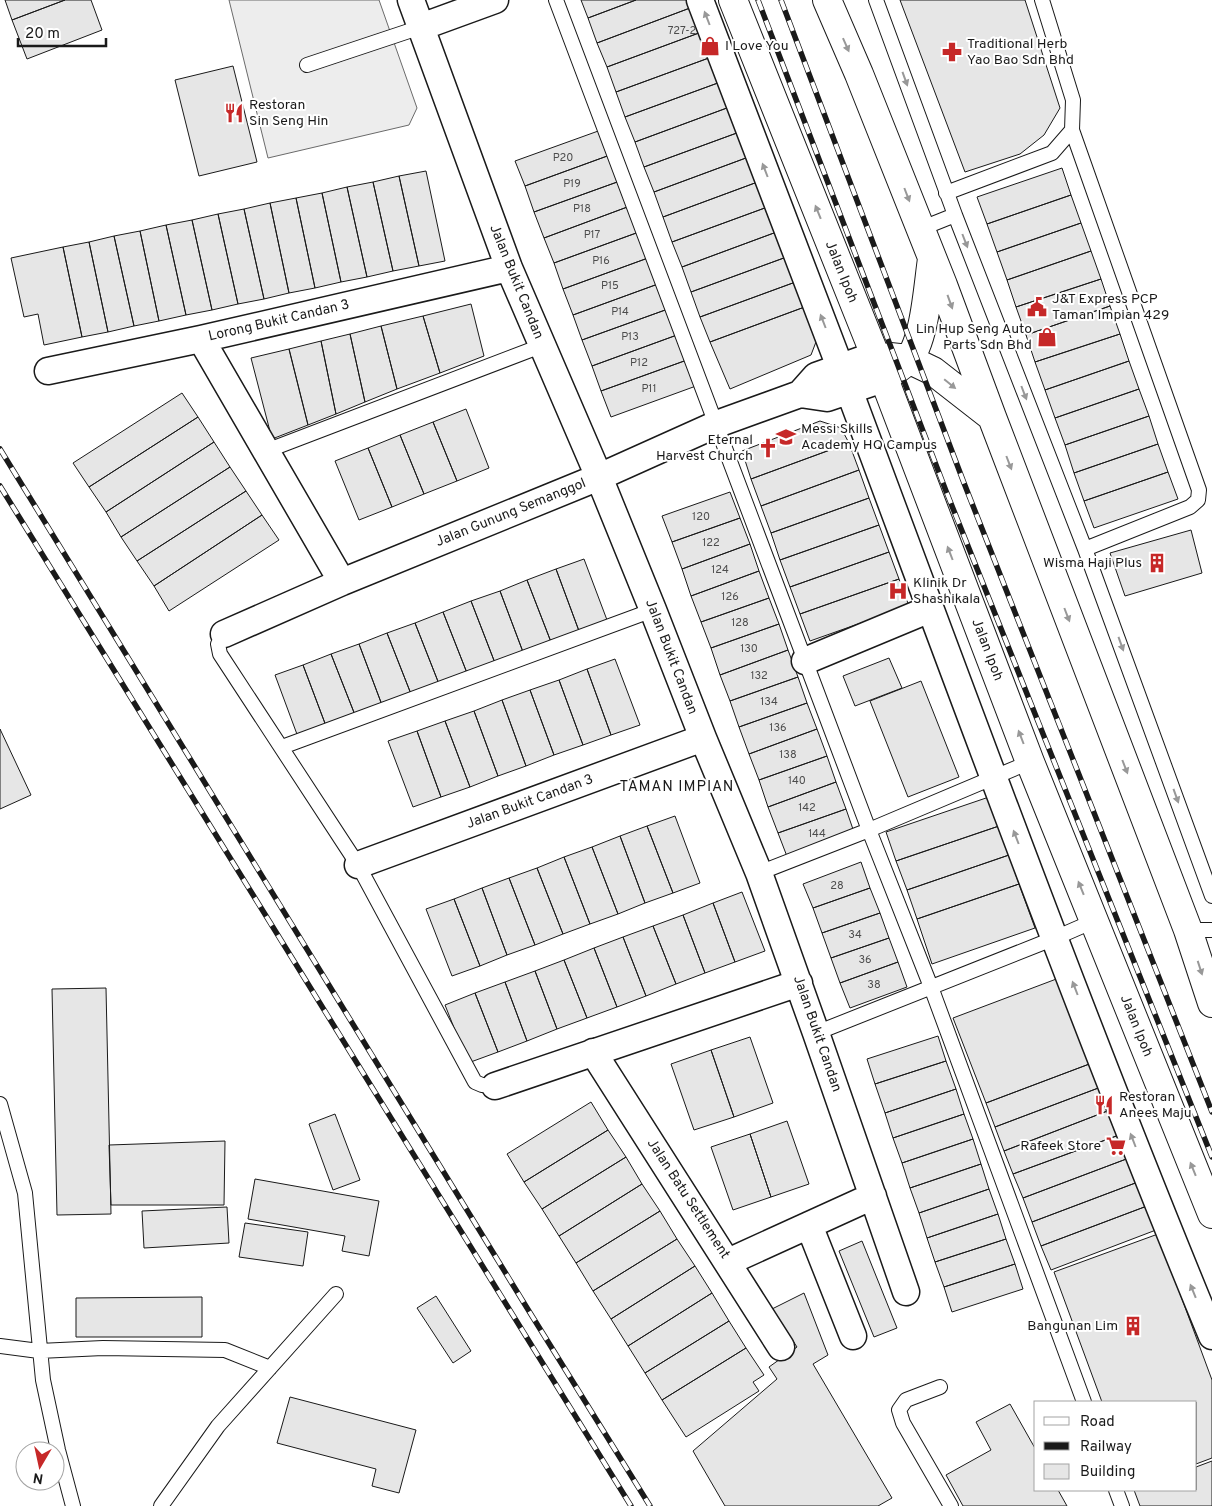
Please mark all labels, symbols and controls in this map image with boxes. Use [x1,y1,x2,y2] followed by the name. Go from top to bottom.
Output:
[702,11,710,25] one-way arrow
[18,15,105,47] scale bar
[668,24,696,38] house number: 727-2
[25,25,60,44] text: 20 m
[699,35,721,57] shop icon: I Love You
[967,36,1074,69] place label: Traditional Herb Yao Bao Sdn Bhd
[725,38,789,55] place label: I Love You
[843,38,851,52] one-way arrow
[941,41,963,63] pharmacy icon: Traditional Herb Yao Bao Sdn Bhd
[901,72,909,87] one-way arrow
[249,97,328,130] place label: Restoran Sin Seng Hin
[223,102,245,124] restaurant icon: Restoran Sin Seng Hin
[553,151,573,165] house number: P20
[761,162,769,177] one-way arrow
[563,177,581,191] house number: P19
[904,188,911,203] one-way arrow
[573,202,591,216] house number: P18
[814,205,821,220] one-way arrow
[485,222,547,342] street label: Jalan Bukit Candan
[584,228,601,242] house number: P17
[962,234,969,249] one-way arrow
[821,239,861,305] street label: Jalan Ipoh
[592,254,610,268] house number: P16
[601,279,619,293] house number: P15
[1052,291,1169,324] place label: J&T Express PCP Taman Impian 429
[947,295,954,310] one-way arrow
[1026,296,1048,318] public building icon: J&T Express PCP Taman Impian 429
[207,297,351,345] street label: Lorong Bukit Candan 3
[611,305,629,319] house number: P14
[819,314,826,329] one-way arrow
[916,321,1032,354] place label: Lin Hup Seng Auto Parts Sdn Bhd
[1036,326,1058,348] shop icon: Lin Hup Seng Auto Parts Sdn Bhd
[621,330,639,344] house number: P13
[630,356,648,370] house number: P12
[943,379,956,390] one-way arrow
[641,382,657,396] house number: P11
[1021,386,1029,400] one-way arrow
[801,421,937,454] place label: Messi Skills Academy HQ Campus
[775,426,797,448] school or university icon: Messi Skills Academy HQ Campus
[656,432,753,465] place label: Eternal Harvest Church
[757,437,779,459] church icon: Eternal Harvest Church
[1005,456,1013,471] one-way arrow
[433,475,589,551] street label: Jalan Gunung Semanggol
[692,510,710,524] house number: 120
[702,536,720,550] house number: 122
[946,545,953,560] one-way arrow
[1146,552,1168,574] building icon: Wisma Haji Plus
[1043,555,1142,572] place label: Wisma Haji Plus
[711,563,729,577] house number: 124
[913,575,980,608] place label: Klinik Dr Shashikala
[887,580,909,602] hospital icon: Klinik Dr Shashikala
[721,590,739,604] house number: 126
[641,597,701,717] street label: Jalan Bukit Candan
[1063,608,1071,623] one-way arrow
[731,616,749,630] house number: 128
[967,617,1007,683] street label: Jalan Ipoh
[1118,636,1125,651] one-way arrow
[740,642,758,656] house number: 130
[750,669,768,683] house number: 132
[760,695,778,709] house number: 134
[769,721,787,735] house number: 136
[1016,730,1024,744] one-way arrow
[779,748,797,762] house number: 138
[1122,759,1129,774] one-way arrow
[464,771,596,833] street label: Jalan Bukit Candan 3
[788,774,806,788] house number: 140
[620,778,734,797] district label: TAMAN IMPIAN
[1173,789,1180,804] one-way arrow
[798,801,816,815] house number: 142
[808,827,826,841] house number: 144
[1012,829,1020,844] one-way arrow
[830,879,844,893] house number: 28
[1076,881,1084,895] one-way arrow
[848,928,862,942] house number: 34
[858,953,872,967] house number: 36
[1197,961,1205,976] one-way arrow
[789,974,845,1094] street label: Jalan Bukit Candan
[867,978,881,992] house number: 38
[1070,981,1078,996] one-way arrow
[1116,993,1156,1059] street label: Jalan Ipoh
[1119,1089,1192,1122] place label: Restoran Anees Maju
[1093,1094,1115,1116] restaurant icon: Restoran Anees Maju
[1129,1132,1137,1147] one-way arrow
[1105,1135,1127,1157] supermarket icon: Rafeek Store
[643,1136,733,1262] street label: Jalan Batu Settlement
[1020,1138,1101,1155] place label: Rafeek Store
[1189,1162,1197,1176] one-way arrow
[1189,1284,1197,1298] one-way arrow
[1122,1315,1144,1337] building icon: Bangunan Lim
[1027,1318,1118,1335] place label: Bangunan Lim
[1034,1401,1197,1491] legend
[1080,1413,1115,1432] text: Road
[1080,1438,1132,1457] text: Railway
[15,1441,65,1491] north arrow
[1080,1463,1135,1482] text: Building
[32,1468,45,1487] text: N

